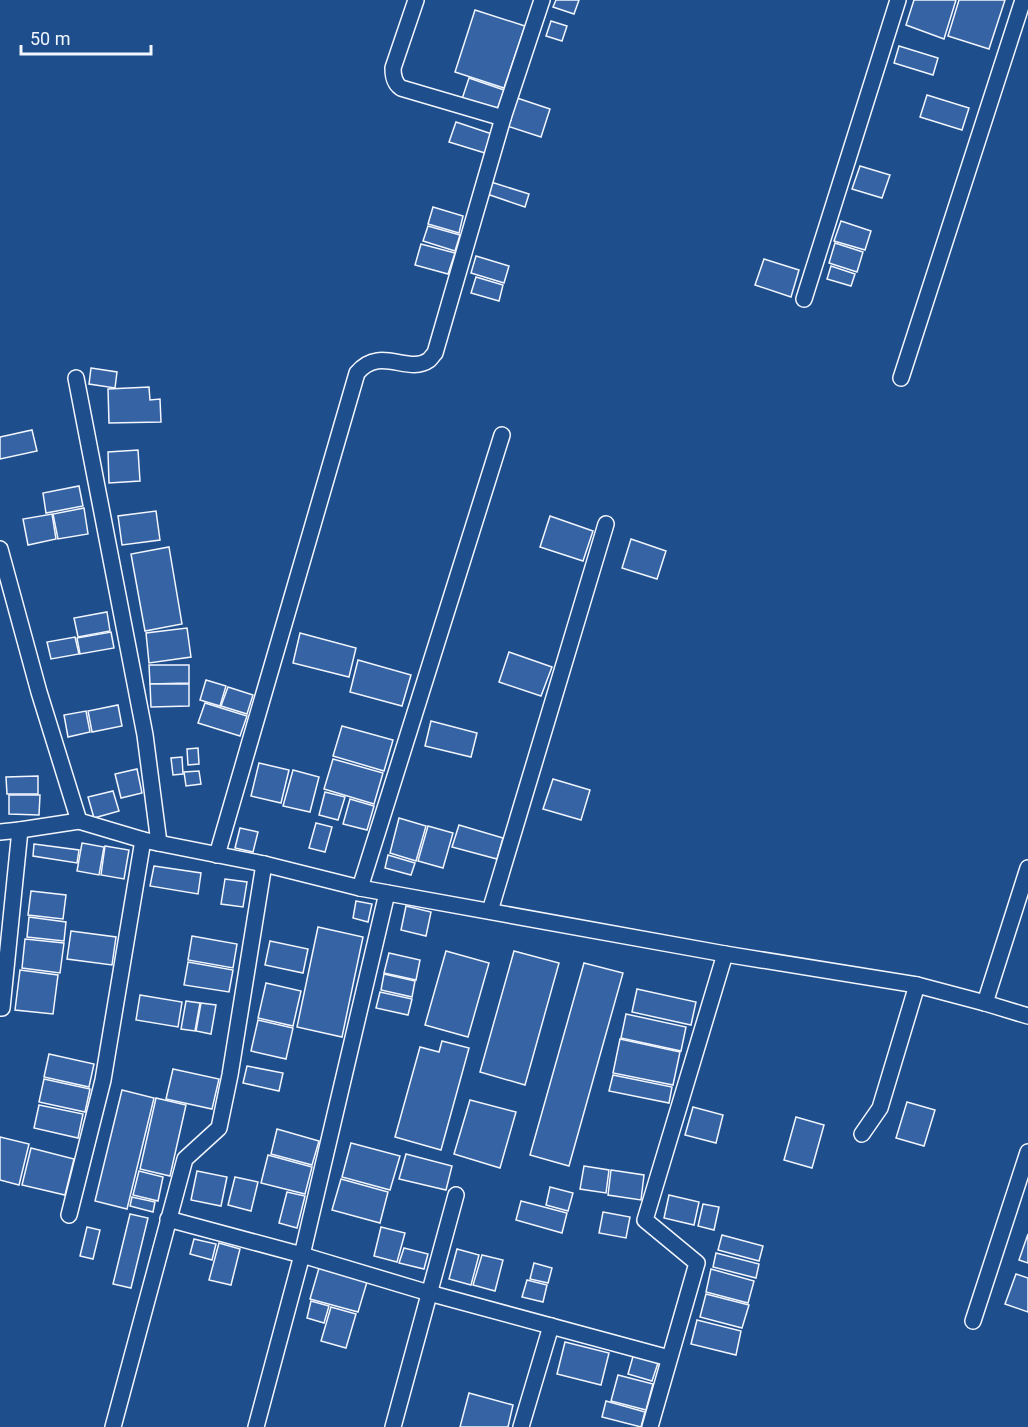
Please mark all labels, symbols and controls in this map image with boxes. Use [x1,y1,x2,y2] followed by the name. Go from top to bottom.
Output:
[21,18,152,56] scale bar
[30,28,70,49] text: 50 m

